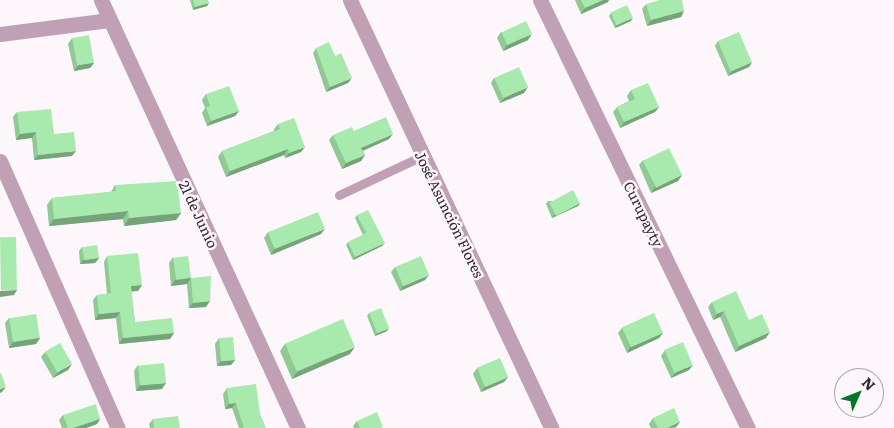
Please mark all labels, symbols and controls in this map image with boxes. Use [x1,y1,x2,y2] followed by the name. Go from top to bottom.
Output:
[412,148,488,280] street label: José Asunción Flores
[176,178,222,250] street label: 21 de Junio
[621,178,667,250] street label: Curupayty
[834,368,884,418] north arrow
[858,372,880,394] text: N

